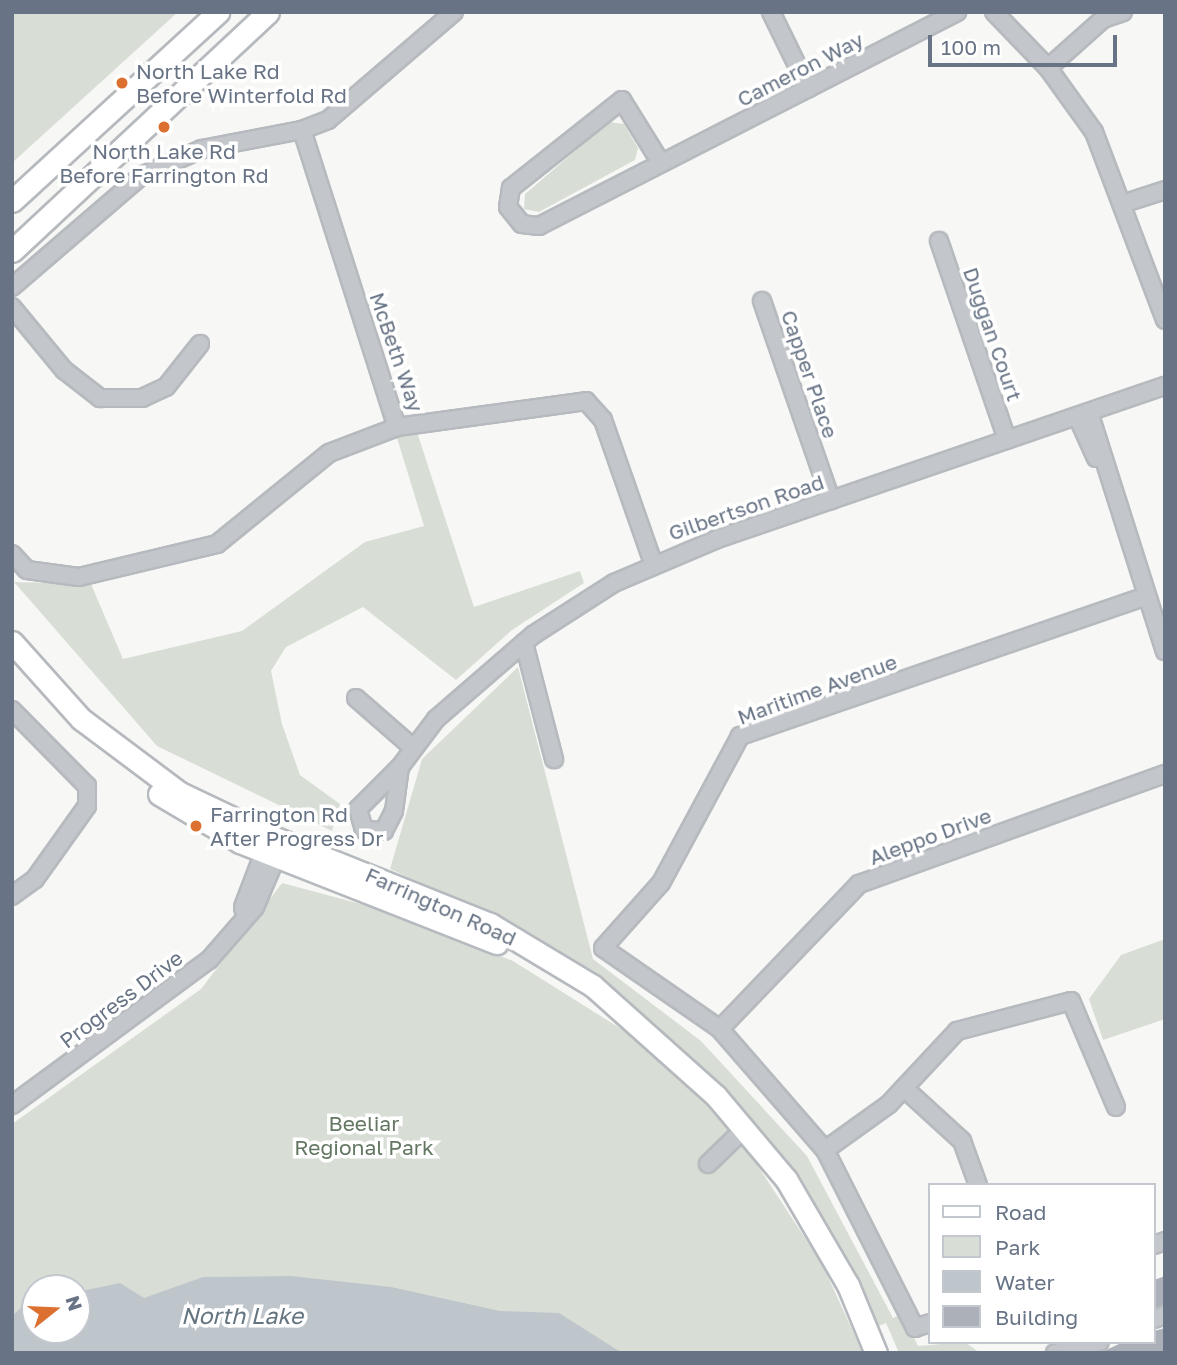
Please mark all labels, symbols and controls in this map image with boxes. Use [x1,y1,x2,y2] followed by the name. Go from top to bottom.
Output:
[932,21,1121,65] scale bar
[733,26,867,112] street label: Cameron Way
[941,34,1001,60] text: 100 m
[136,58,347,108] place label: North Lake Rd Before Winterfold Rd
[114,75,130,91] marker: North Lake Rd Before Winterfold Rd
[156,119,172,135] marker: North Lake Rd Before Farrington Rd
[59,138,269,188] place label: North Lake Rd Before Farrington Rd
[958,264,1028,404] street label: Duggan Court
[365,289,429,415] street label: McBeth Way
[776,307,844,441] street label: Capper Place
[665,469,827,545] street label: Gilbertson Road
[734,648,900,730] street label: Maritime Avenue
[210,801,383,851] place label: Farrington Rd After Progress Dr
[866,802,994,870] street label: Aleppo Drive
[188,818,204,834] marker: Farrington Rd After Progress Dr
[362,861,520,951] street label: Farrington Road
[55,945,187,1053] street label: Progress Drive
[294,1110,434,1160] park label: Beeliar Regional Park
[928,1183,1156,1344] legend
[995,1199,1046,1225] text: Road
[995,1234,1040,1260] text: Park
[995,1269,1055,1295] text: Water
[21,1274,91,1344] north arrow
[61,1293,88,1313] text: N
[181,1301,303,1329] water label: North Lake
[995,1304,1078,1330] text: Building

